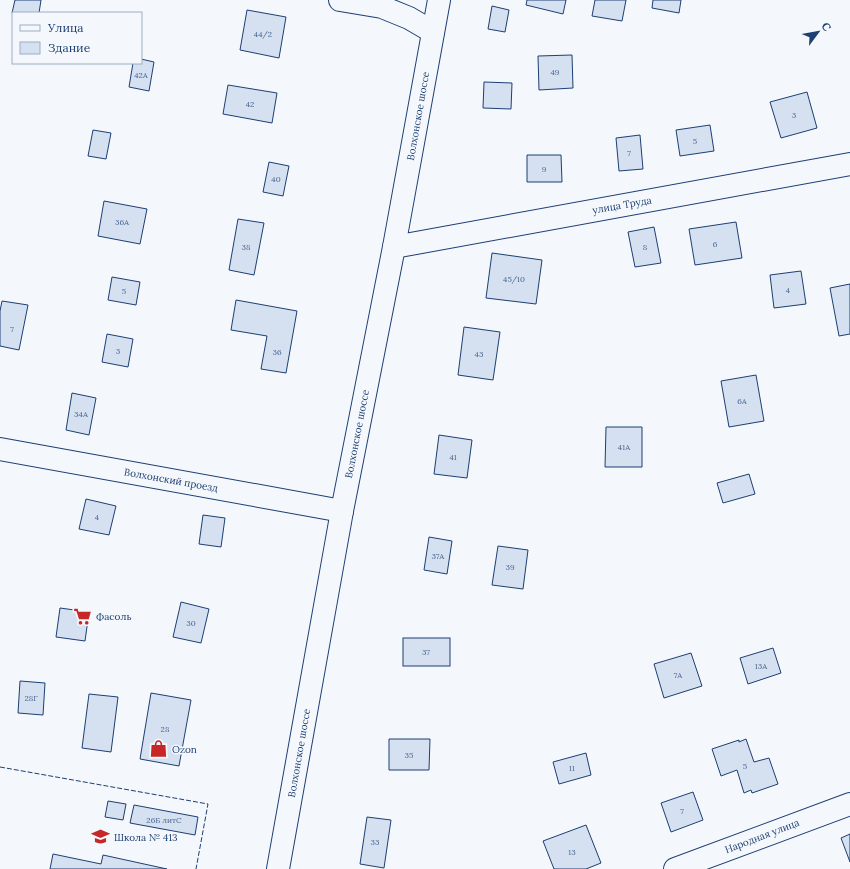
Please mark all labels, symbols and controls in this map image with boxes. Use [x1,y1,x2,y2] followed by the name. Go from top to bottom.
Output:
[12,12,142,64] legend
[798,12,838,52] north arrow
[47,20,84,35] text: Улица
[819,20,835,34] text: С
[254,29,272,40] house number: 44/2
[48,40,91,55] text: Здание
[551,67,560,77] house number: 49
[134,70,149,80] house number: 42А
[404,70,432,161] street label: Волхонское шоссе
[246,99,254,109] house number: 42
[792,110,797,120] house number: 3
[693,136,697,146] house number: 5
[627,148,631,158] house number: 7
[542,164,547,174] house number: 9
[271,174,281,184] house number: 40
[591,193,653,217] street label: улица Труда
[115,217,130,227] house number: 36А
[713,239,718,249] house number: 6
[242,242,251,252] house number: 38
[643,242,648,252] house number: 8
[503,274,525,285] house number: 45/10
[786,285,791,295] house number: 4
[122,286,126,296] house number: 5
[10,324,14,334] house number: 7
[116,346,121,356] house number: 3
[272,347,282,357] house number: 36
[475,349,484,359] house number: 43
[342,388,372,479] street label: Волхонское шоссе
[737,396,748,406] house number: 6А
[74,409,89,419] house number: 34А
[618,442,631,452] house number: 41А
[449,452,457,462] house number: 41
[123,465,219,495] street label: Волхонский проезд
[95,512,100,522] house number: 4
[432,551,445,561] house number: 37А
[505,562,515,572] house number: 39
[73,606,93,626] supermarket icon: Фасоль
[96,610,131,623] place label: Фасоль
[186,618,196,628] house number: 30
[422,647,430,657] house number: 37
[755,661,768,671] house number: 13А
[674,670,683,680] house number: 7А
[24,693,38,703] house number: 28Г
[285,707,313,798] street label: Волхонское шоссе
[161,724,170,734] house number: 28
[149,739,169,759] shop icon: Ozon
[172,743,197,756] place label: Ozon
[405,750,413,760] house number: 35
[743,761,747,771] house number: 5
[569,763,575,773] house number: 11
[680,806,684,816] house number: 7
[146,815,182,825] house number: 26Б литС
[723,816,801,856] street label: Народная улица
[91,827,111,847] school or university icon: Школа № 413
[114,831,178,844] place label: Школа № 413
[371,837,380,847] house number: 33
[568,847,576,857] house number: 13

